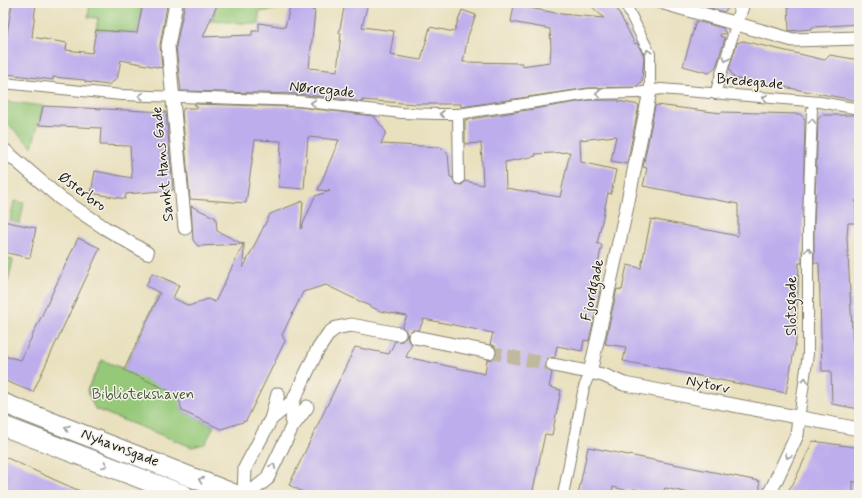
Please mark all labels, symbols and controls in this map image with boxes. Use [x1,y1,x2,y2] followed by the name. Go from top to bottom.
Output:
[644,49,653,56] one-way arrow
[722,56,731,63] one-way arrow
[716,69,784,95] street label: Bredegade
[288,77,356,104] street label: Nørregade
[595,90,601,98] one-way arrow
[138,92,144,101] one-way arrow
[762,93,768,102] one-way arrow
[310,99,316,108] one-way arrow
[147,105,179,222] street label: Sankt Hans Gade
[439,110,445,118] one-way arrow
[808,118,816,124] one-way arrow
[54,168,110,216] street label: Østerbro
[804,247,812,253] one-way arrow
[577,257,610,323] street label: Fjordgade
[782,276,803,336] street label: Slotsgade
[684,371,732,399] street label: Nytorv
[801,377,810,383] one-way arrow
[92,385,194,405] park label: Bibliotekshaven
[64,424,71,432] one-way arrow
[78,424,162,472] street label: Nyhavnsgade
[784,452,792,459] one-way arrow
[101,460,108,468] one-way arrow
[268,463,276,471] one-way arrow
[198,476,205,484] one-way arrow

